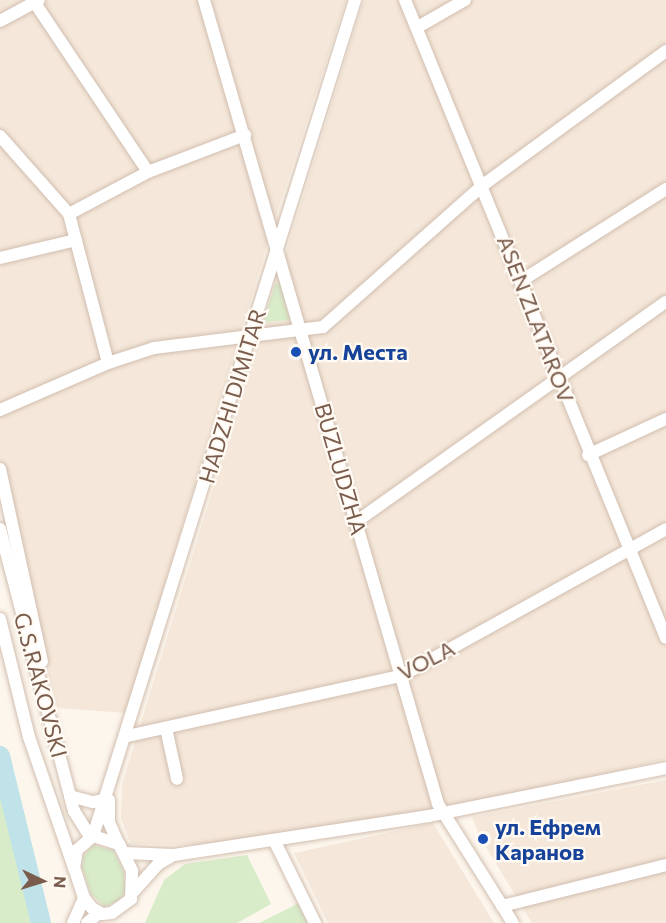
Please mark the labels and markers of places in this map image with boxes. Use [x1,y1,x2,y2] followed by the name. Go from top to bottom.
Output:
[308,339,408,365] place label: ул. Места
[289,345,303,359] marker: ул. Места
[495,813,601,864] place label: ул. Ефрем Каранов
[476,832,490,846] marker: ул. Ефрем Каранов

